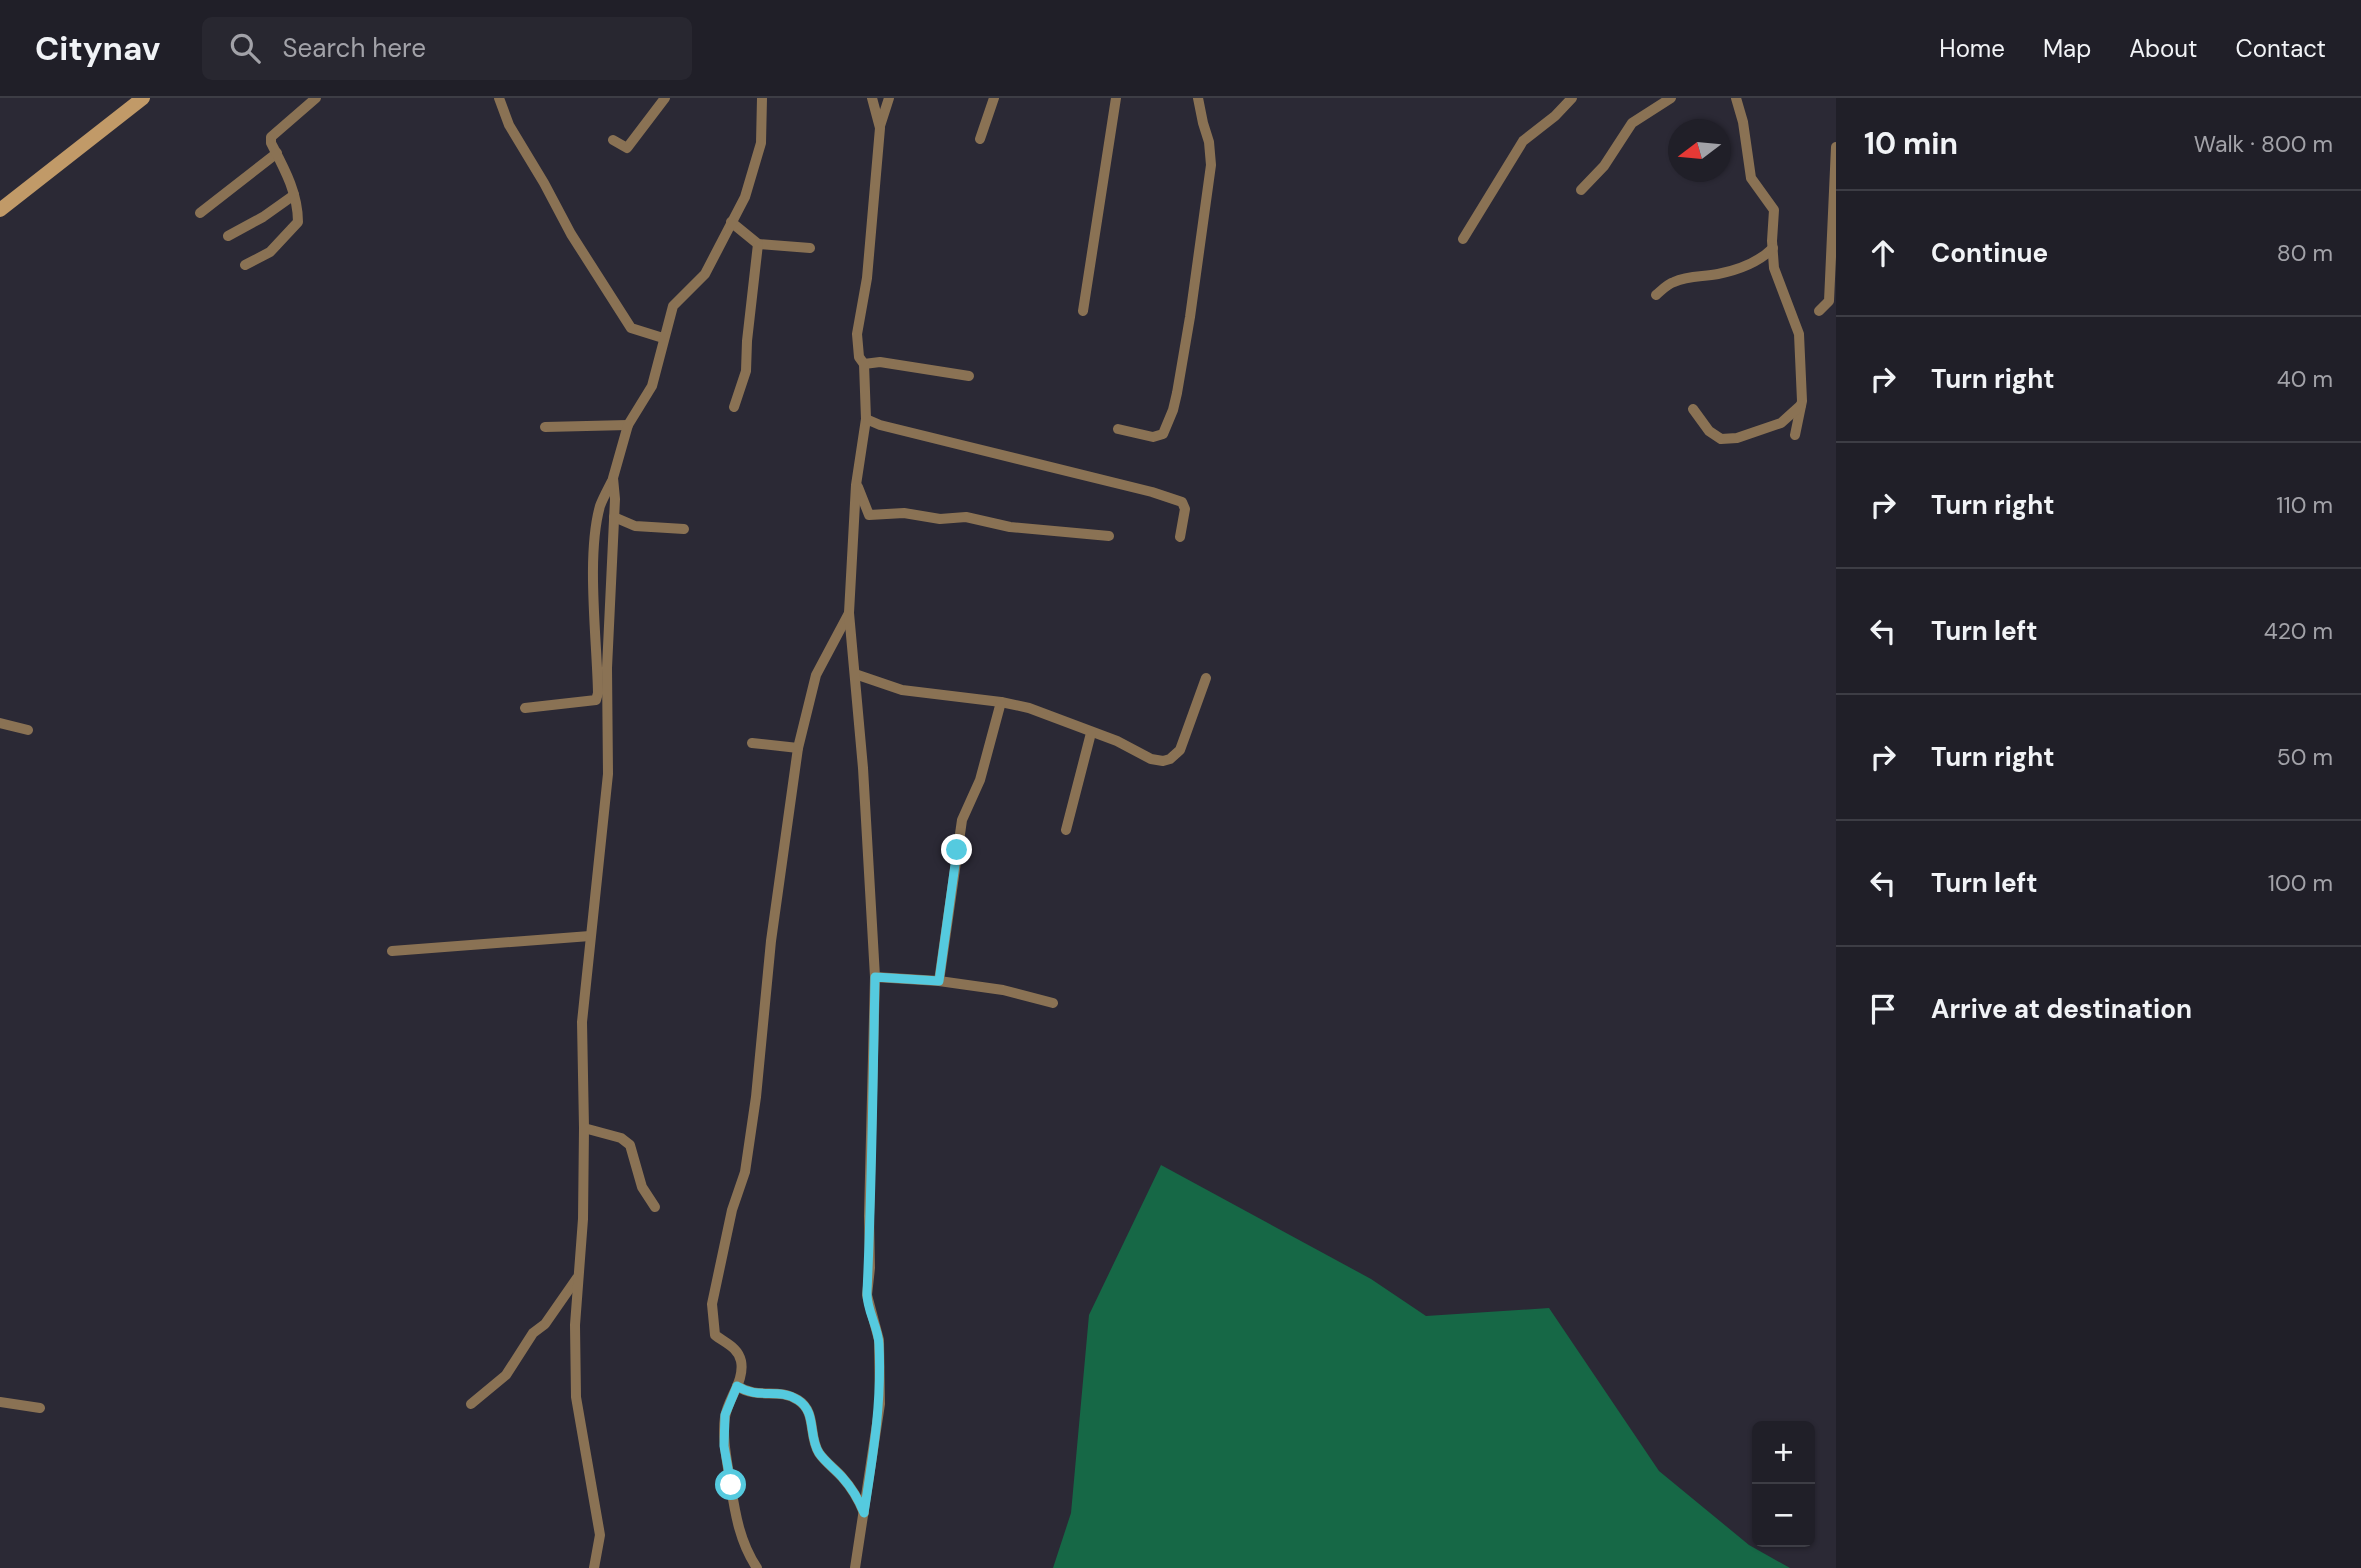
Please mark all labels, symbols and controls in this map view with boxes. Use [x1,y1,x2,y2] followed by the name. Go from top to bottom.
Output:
[202,17,692,80] search box
[35,27,160,70] text: Citynav
[226,29,264,67] icon: search
[282,31,426,65] text: Search here
[1939,33,2005,64] text: Home
[2043,33,2091,64] text: Map
[2129,33,2198,64] text: About
[2236,33,2326,64] text: Contact
[1668,119,1731,182] north arrow
[1864,124,1958,163] text: 10 min
[2194,129,2333,159] text: Walk · 800 m
[1864,234,1902,272] icon: ahead
[1931,236,2048,270] text: Continue
[2277,238,2333,268] text: 80 m
[1864,360,1902,398] icon: right
[1931,362,2055,396] text: Turn right
[2277,364,2333,394] text: 40 m
[1864,486,1902,524] icon: right
[1931,488,2055,522] text: Turn right
[2276,490,2333,520] text: 110 m
[1864,612,1902,650] icon: left
[1931,614,2038,648] text: Turn left
[2264,616,2333,646] text: 420 m
[1864,738,1902,776] icon: right
[1931,740,2055,774] text: Turn right
[2277,742,2333,772] text: 50 m
[941,834,972,865] route end
[1864,864,1902,902] icon: left
[1931,866,2038,900] text: Turn left
[2268,868,2333,898] text: 100 m
[1864,990,1902,1028] icon: arrive
[1931,992,2192,1026] text: Arrive at destination
[1752,1421,1815,1547] map controls
[1752,1421,1815,1484] button: +
[715,1469,746,1500] route start
[1752,1484,1815,1547] button: −

